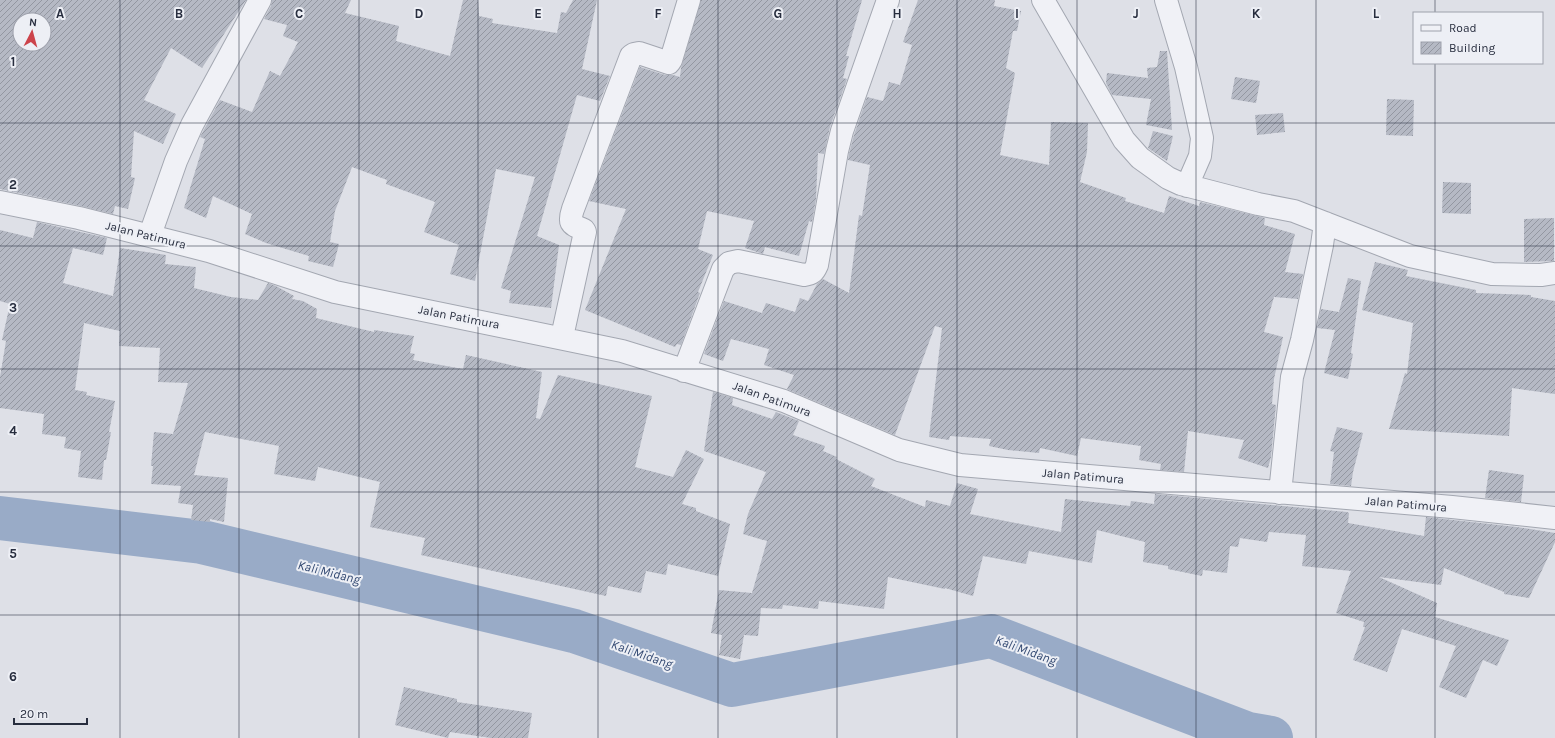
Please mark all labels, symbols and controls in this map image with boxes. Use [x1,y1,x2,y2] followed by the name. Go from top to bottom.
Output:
[56,6,64,21] text: A
[175,6,183,21] text: B
[295,6,303,21] text: C
[415,6,424,21] text: D
[534,6,542,21] text: E
[654,6,662,21] text: F
[774,6,782,21] text: G
[892,6,902,21] text: H
[1015,6,1019,21] text: I
[1133,6,1139,21] text: J
[1252,6,1261,21] text: K
[1373,6,1380,21] text: L
[12,12,52,52] north arrow
[1413,12,1543,64] legend
[28,16,38,29] text: N
[1449,21,1477,35] text: Road
[1449,41,1496,55] text: Building
[11,54,15,69] text: 1
[9,177,17,192] text: 2
[104,218,188,252] street label: Jalan Patimura
[9,300,17,315] text: 3
[417,302,501,332] street label: Jalan Patimura
[731,378,813,420] street label: Jalan Patimura
[9,423,17,438] text: 4
[1041,465,1125,487] street label: Jalan Patimura
[1364,493,1448,515] street label: Jalan Patimura
[9,546,17,561] text: 5
[296,557,363,587] water label: Kali Midang
[993,632,1060,668] water label: Kali Midang
[609,637,676,672] water label: Kali Midang
[9,669,17,684] text: 6
[14,700,87,726] scale bar
[20,707,48,721] text: 20 m

